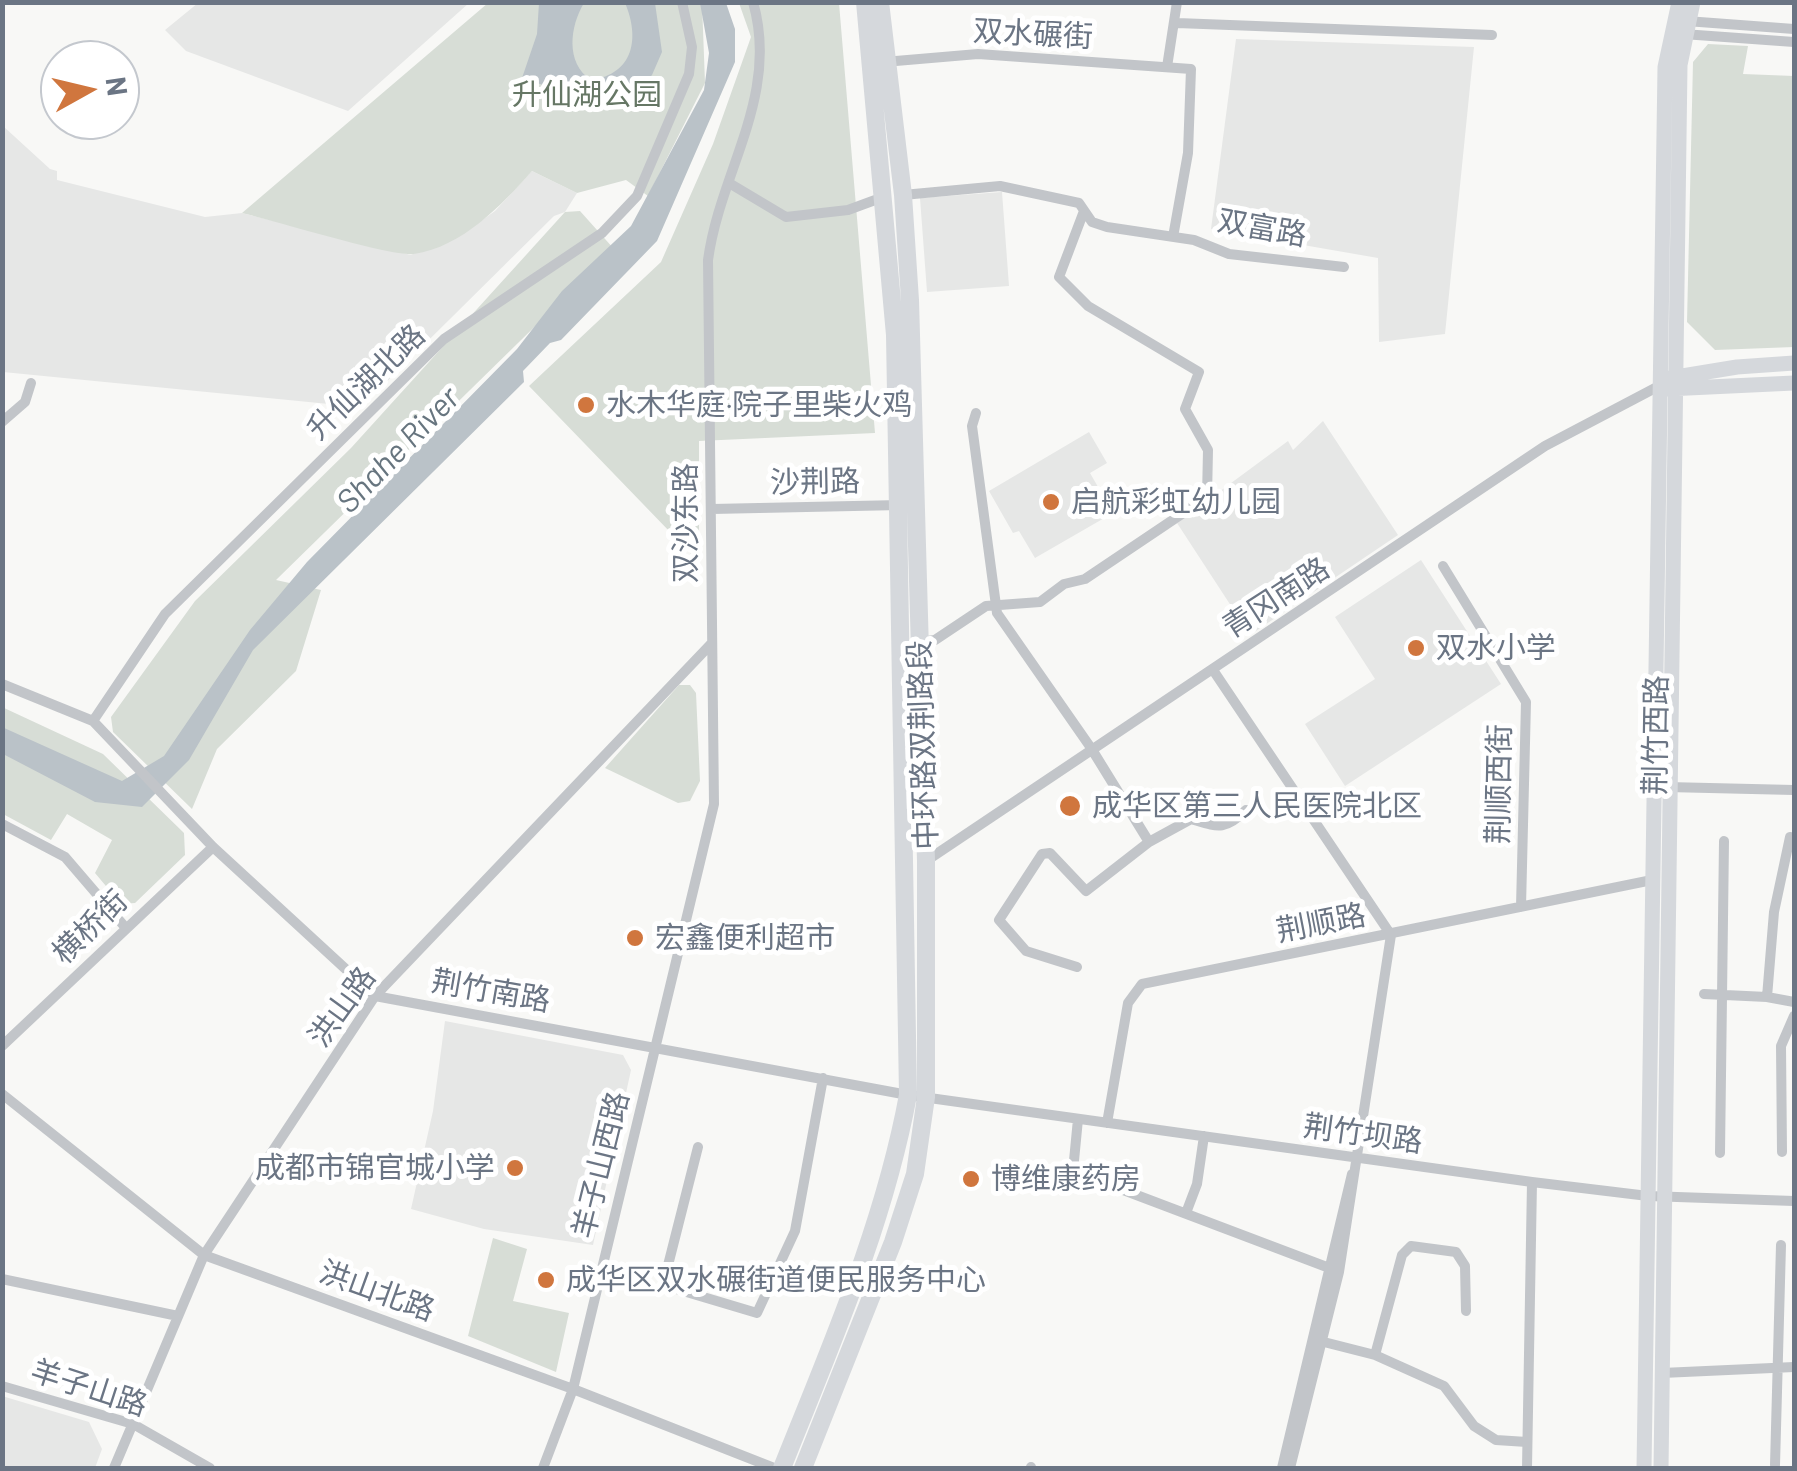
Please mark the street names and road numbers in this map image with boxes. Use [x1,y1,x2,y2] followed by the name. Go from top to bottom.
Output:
[972,13,1094,55] street label: 双水碾街
[1215,202,1309,254] street label: 双富路
[300,317,432,447] street label: 升仙湖北路
[668,463,704,583] street label: 双沙东路
[770,463,860,501] street label: 沙荆路
[1216,550,1336,646] street label: 青冈南路
[901,639,945,851] street label: 中环路双荆路段
[1637,675,1675,795] street label: 荆竹西路
[1480,724,1518,844] street label: 荆顺西街
[45,883,135,971] street label: 横桥街
[1273,897,1369,949] street label: 荆顺路
[301,960,383,1054] street label: 洪山路
[429,963,553,1019] street label: 荆竹南路
[565,1088,637,1242] street label: 羊子山西路
[1301,1108,1425,1160] street label: 荆竹坝路
[314,1254,440,1328] street label: 洪山北路
[26,1352,152,1424] street label: 羊子山路

